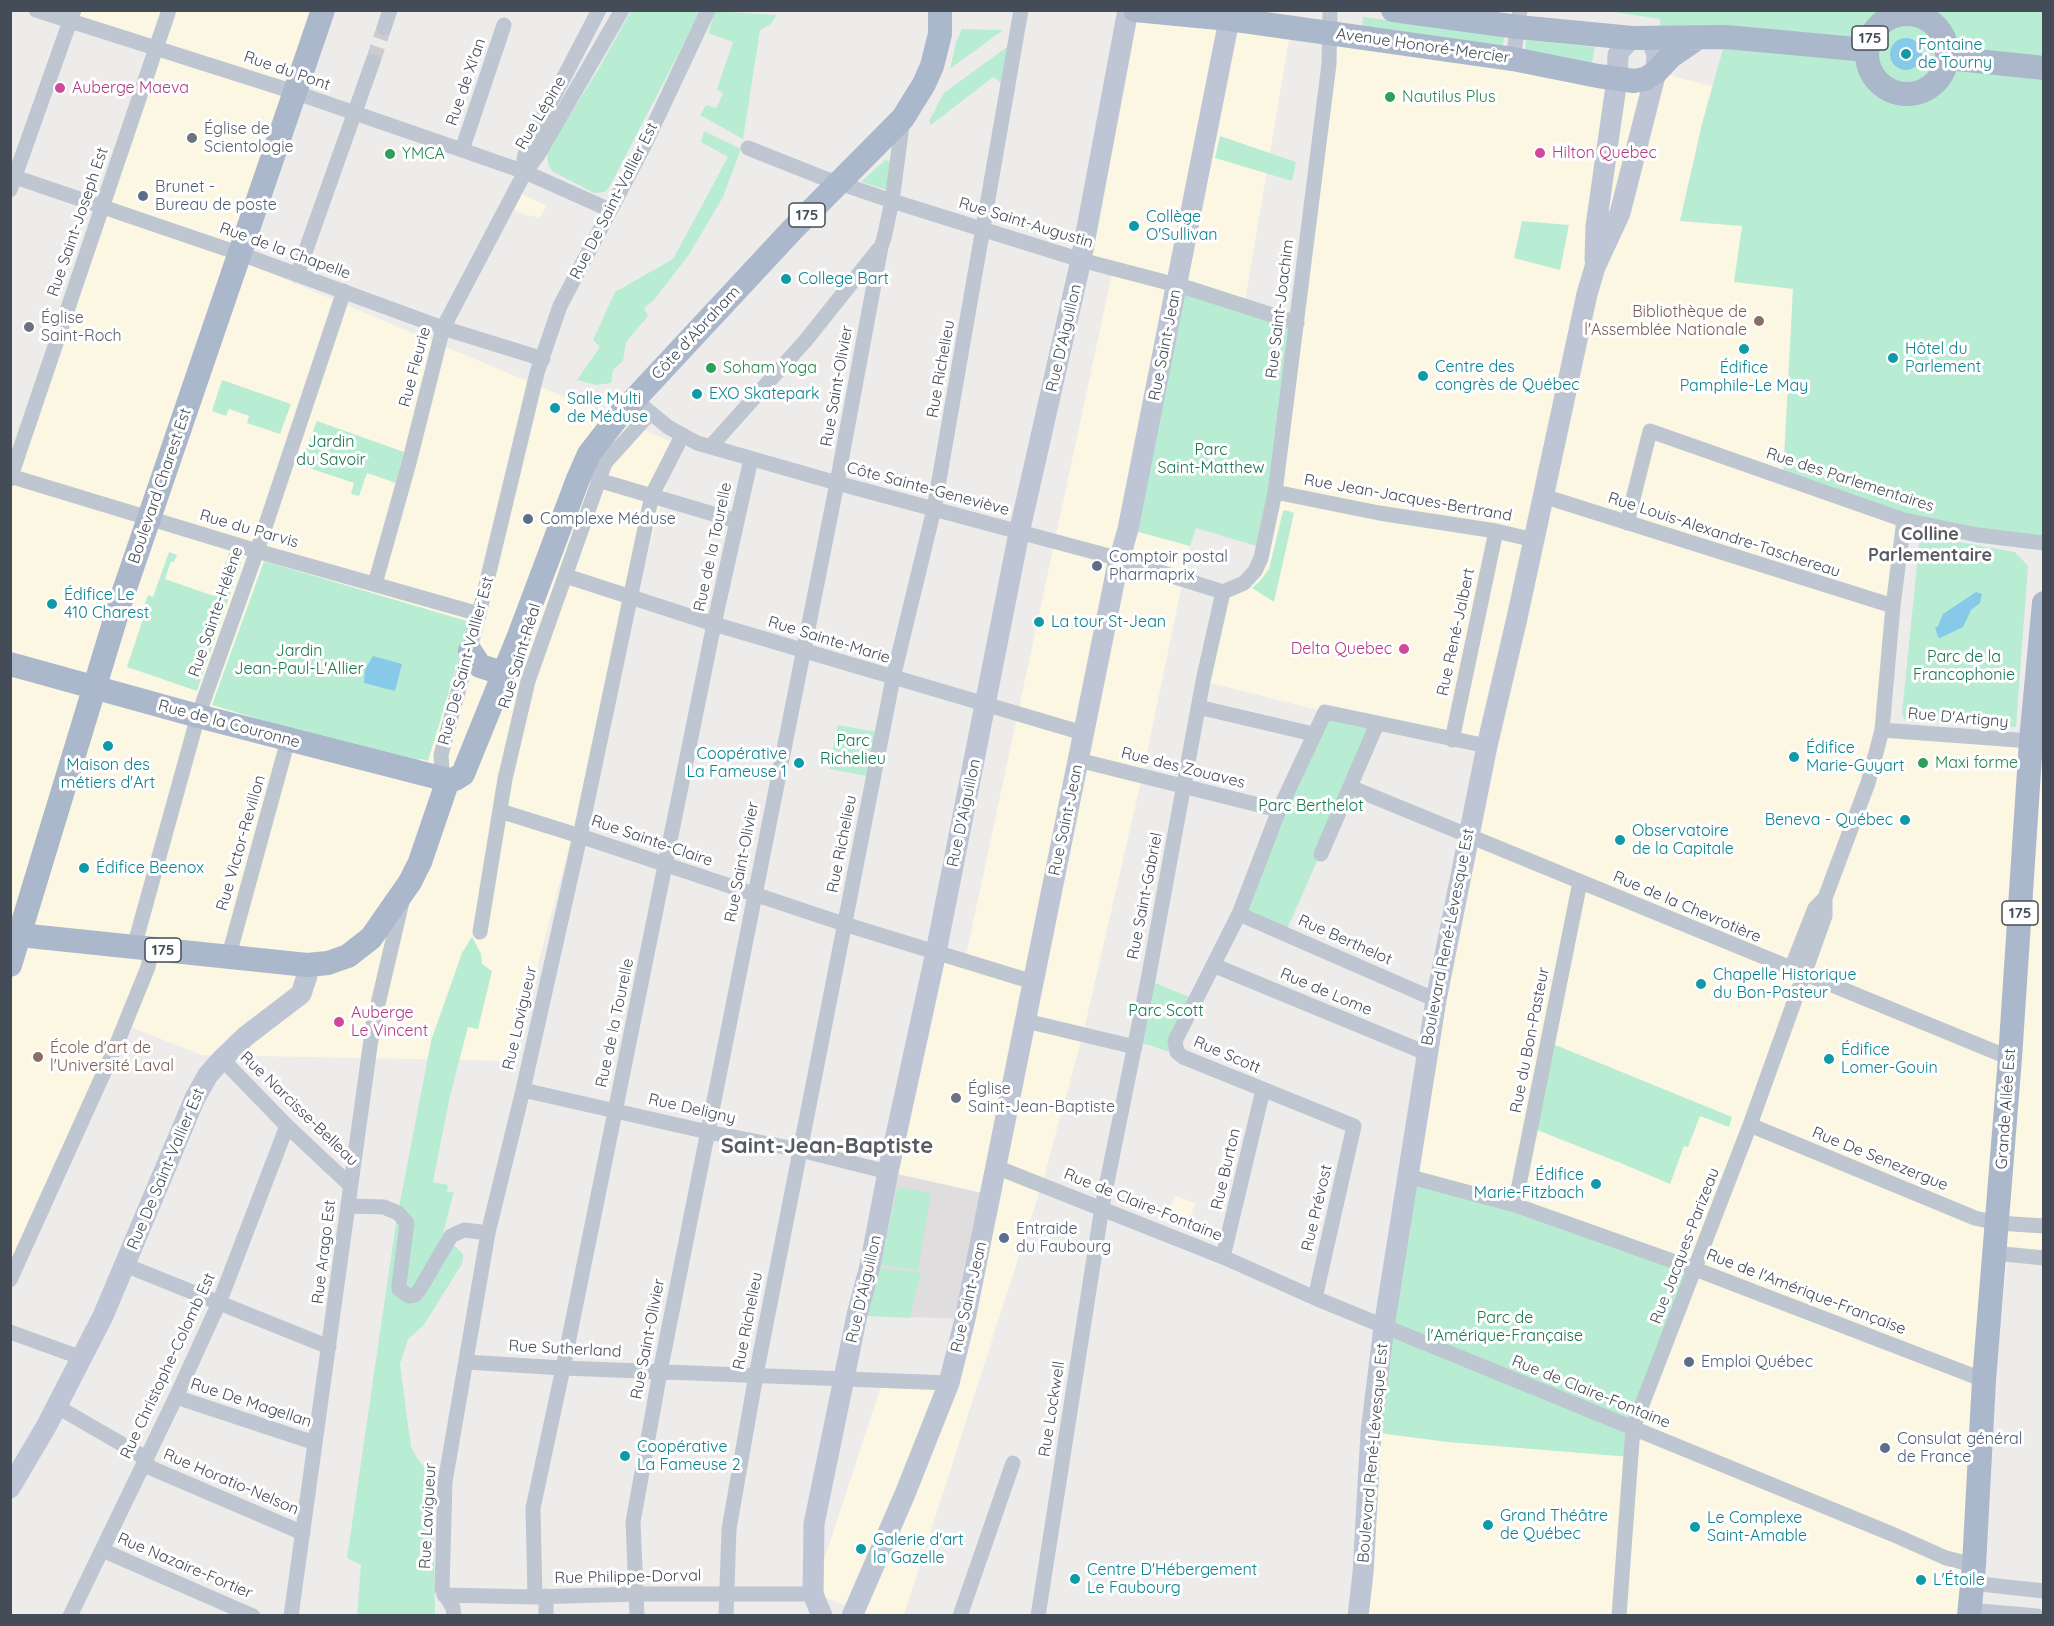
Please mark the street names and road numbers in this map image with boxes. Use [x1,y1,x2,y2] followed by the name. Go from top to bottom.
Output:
[1335,24,1511,68] street label: Avenue Honoré-Mercier
[1852,26,1888,50] road number: 175
[442,36,490,128] street label: Rue de Xi'an
[241,47,333,95] street label: Rue du Pont
[512,73,570,153] street label: Rue Lépine
[566,119,662,283] street label: Rue De Saint-Vallier Est
[43,145,113,299] street label: Rue Saint-Joseph Est
[956,193,1096,253] street label: Rue Saint-Augustin
[789,203,825,227] road number: 175
[217,218,353,284] street label: Rue de la Chapelle
[1262,238,1298,380] street label: Rue Saint-Joachim
[648,282,744,384] street label: Côte d'Abraham
[1042,282,1086,394] street label: Rue D'Aiguillon
[1145,288,1185,402] street label: Rue Saint-Jean
[923,319,959,419] street label: Rue Richelieu
[817,324,857,448] street label: Rue Saint-Olivier
[395,325,435,409] street label: Rue Fleurie
[124,406,196,566] street label: Boulevard Charest Est
[1764,444,1936,516] street label: Rue des Parlementaires
[845,458,1011,520] street label: Côte Sainte-Geneviève
[1303,470,1513,526] street label: Rue Jean-Jacques-Bertrand
[690,481,736,613] street label: Rue de la Tourelle
[1605,488,1843,582] street label: Rue Louis-Alexandre-Taschereau
[197,506,301,552] street label: Rue du Parvis
[185,544,247,680] street label: Rue Sainte-Hélène
[1433,566,1479,698] street label: Rue René-Jalbert
[434,575,498,747] street label: Rue De Saint-Vallier Est
[495,601,545,711] street label: Rue Saint-Réal
[766,612,892,668] street label: Rue Sainte-Marie
[156,696,302,752] street label: Rue de la Couronne
[1907,704,2009,732] street label: Rue D'Artigny
[1119,743,1247,793] street label: Rue des Zouaves
[943,757,985,869] street label: Rue D'Aiguillon
[1045,763,1087,877] street label: Rue Saint-Jean
[212,773,270,913] street label: Rue Victor-Revillon
[823,794,861,894] street label: Rue Richelieu
[721,800,763,924] street label: Rue Saint-Olivier
[589,811,715,871] street label: Rue Sainte-Claire
[1418,827,1478,1047] street label: Boulevard René-Lévesque Est
[1123,831,1167,961] street label: Rue Saint-Gabriel
[1610,867,1764,947] street label: Rue de la Chevrotière
[2002,901,2038,925] road number: 175
[1295,911,1395,969] street label: Rue Berthelot
[145,938,181,962] road number: 175
[592,957,638,1089] street label: Rue de la Tourelle
[499,964,541,1072] street label: Rue Lavigueur
[1277,964,1375,1020] street label: Rue de Lome
[1506,965,1554,1115] street label: Rue du Bon-Pasteur
[1191,1032,1263,1078] street label: Rue Scott
[236,1048,362,1170] street label: Rue Narcisse-Belleau
[1992,1048,2020,1170] street label: Grande Allée Est
[123,1085,209,1253] street label: Rue De Saint-Vallier Est
[646,1090,738,1128] street label: Rue Deligny
[1809,1123,1951,1195] street label: Rue De Senezergue
[1207,1126,1245,1212] street label: Rue Burton
[1298,1163,1336,1253] street label: Rue Prévost
[1061,1164,1225,1246] street label: Rue de Claire-Fontaine
[1646,1165,1724,1327] street label: Rue Jacques-Parizeau
[308,1199,340,1305] street label: Rue Arago Est
[842,1233,886,1345] street label: Rue D'Aiguillon
[947,1240,991,1354] street label: Rue Saint-Jean
[1703,1245,1909,1339] street label: Rue de l'Amérique-Française
[116,1270,220,1462] street label: Rue Christophe-Colomb Est
[729,1271,767,1371] street label: Rue Richelieu
[627,1277,669,1401] street label: Rue Saint-Olivier
[508,1336,622,1362] street label: Rue Sutherland
[1354,1342,1392,1564] street label: Boulevard René-Lévesque Est
[1509,1351,1673,1433] street label: Rue de Claire-Fontaine
[1035,1360,1069,1458] street label: Rue Lockwell
[188,1374,314,1432] street label: Rue De Magellan
[160,1445,302,1519] street label: Rue Horatio-Nelson
[416,1462,440,1570] street label: Rue Lavigueur
[115,1529,255,1603] street label: Rue Nazaire-Fortier
[554,1566,702,1588] street label: Rue Philippe-Dorval

